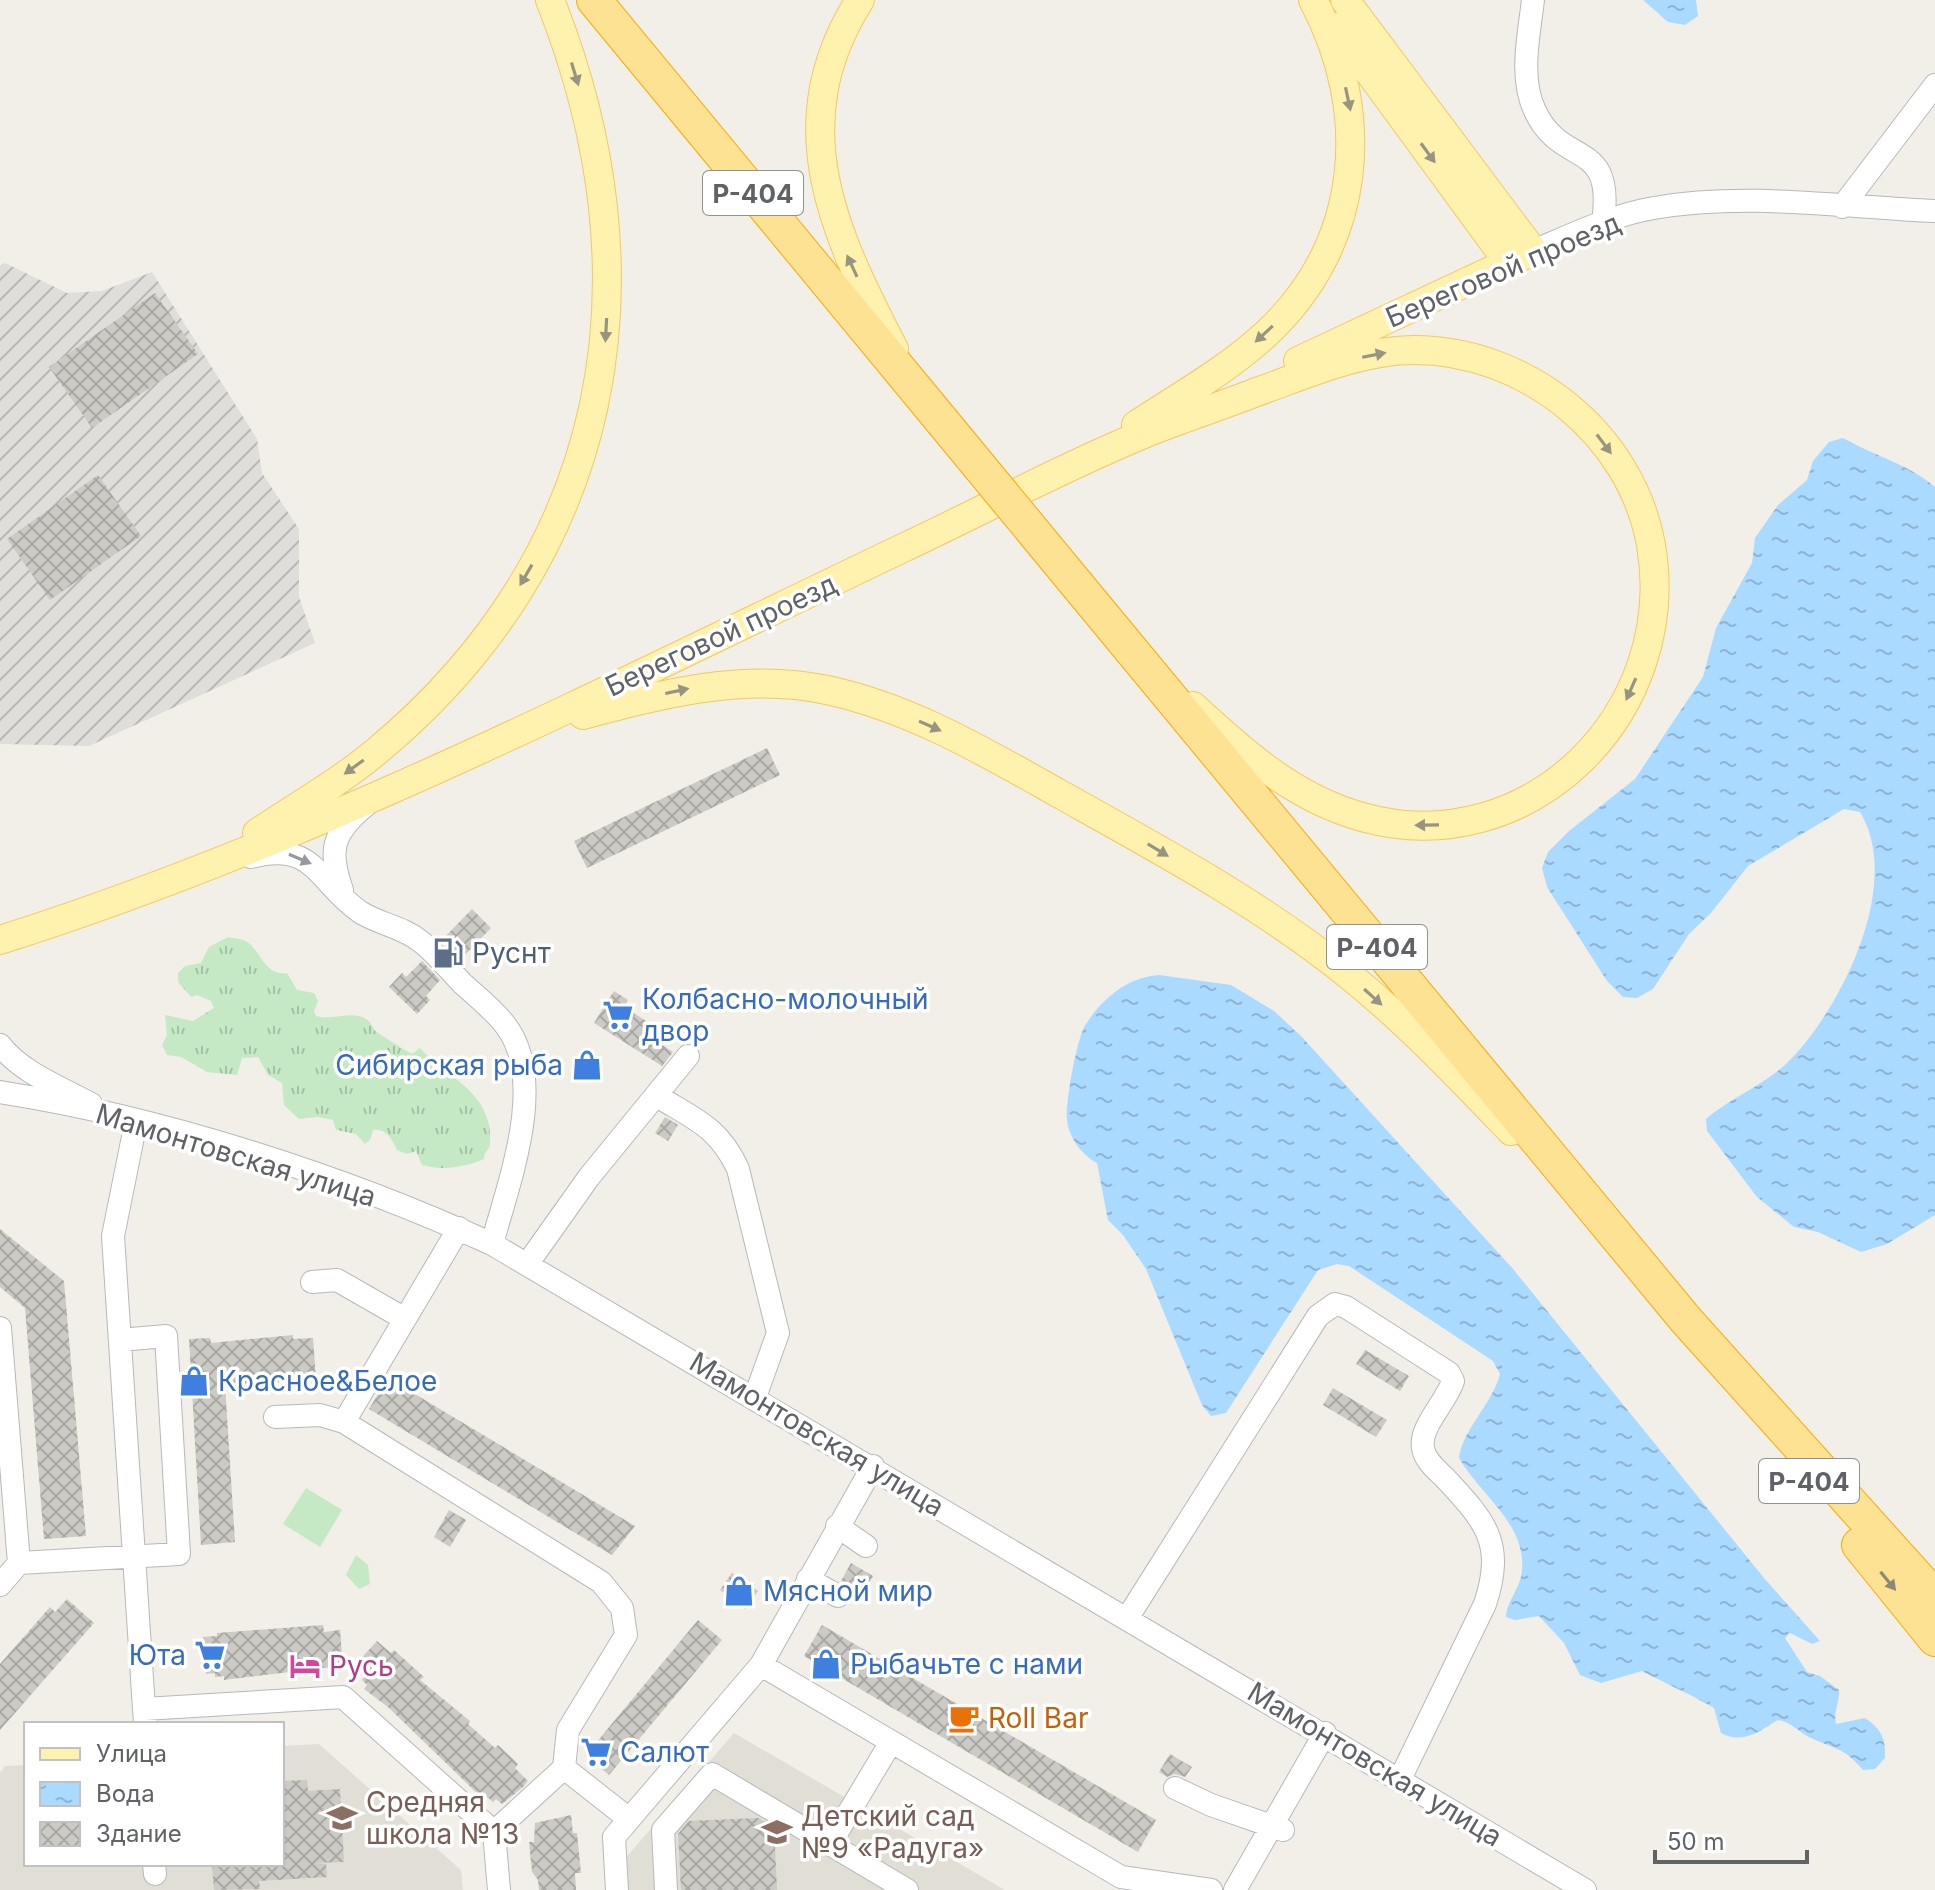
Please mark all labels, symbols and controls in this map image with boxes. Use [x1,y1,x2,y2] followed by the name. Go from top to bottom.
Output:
[569,62,582,86] one-way arrow
[1342,87,1355,112] one-way arrow
[1419,143,1435,164] one-way arrow
[703,171,803,215] road number: Р-404
[1381,205,1625,335] street label: Береговой проезд
[845,254,859,277] one-way arrow
[599,318,612,343] one-way arrow
[1255,324,1274,342] one-way arrow
[1362,348,1387,360] one-way arrow
[1595,434,1611,454] one-way arrow
[519,563,533,586] one-way arrow
[600,566,842,704] street label: Береговой проезд
[1624,677,1638,701] one-way arrow
[665,684,690,697] one-way arrow
[919,719,942,732] one-way arrow
[344,759,364,775] one-way arrow
[1414,819,1439,832] one-way arrow
[1147,843,1169,857] one-way arrow
[288,853,312,866] one-way arrow
[1327,925,1427,969] road number: Р-404
[431,936,465,970] fuel station icon: Руснт
[472,936,551,970] place label: Руснт
[642,982,929,1048] place label: Колбасно-молочный двор
[1363,987,1382,1005] one-way arrow
[601,998,635,1032] supermarket icon: Колбасно-молочный двор
[335,1048,563,1082] place label: Сибирская рыба
[570,1048,604,1082] shop icon: Сибирская рыба
[92,1096,380,1214] street label: Мамонтовская улица
[684,1344,950,1524] street label: Мамонтовская улица
[177,1364,211,1398] shop icon: Красное&Белое
[218,1364,437,1398] place label: Красное&Белое
[1759,1459,1859,1503] road number: Р-404
[1879,1571,1895,1591] one-way arrow
[722,1574,756,1608] shop icon: Мясной мир
[763,1574,933,1608] place label: Мясной мир
[129,1638,186,1672] place label: Юта
[193,1638,227,1672] supermarket icon: Юта
[809,1647,843,1681] shop icon: Рыбачьте с нами
[850,1647,1083,1681] place label: Рыбачьте с нами
[288,1649,322,1683] hotel icon: Русь
[329,1649,394,1683] place label: Русь
[1242,1674,1508,1854] street label: Мамонтовская улица
[947,1701,981,1735] cafe icon: Roll Bar
[988,1701,1088,1735] place label: Roll Bar
[24,1722,284,1866] legend
[579,1735,613,1769] supermarket icon: Салют
[620,1735,709,1769] place label: Салют
[96,1739,167,1768] text: Улица
[96,1779,155,1808] text: Вода
[366,1785,519,1851] place label: Средняя школа №13
[801,1799,984,1865] place label: Детский сад №9 «Радуга»
[325,1801,359,1835] school or university icon: Средняя школа №13
[1655,1814,1807,1864] scale bar
[760,1815,794,1849] school or university icon: Детский сад №9 «Радуга»
[96,1819,182,1848] text: Здание
[1667,1827,1725,1856] text: 50 m

